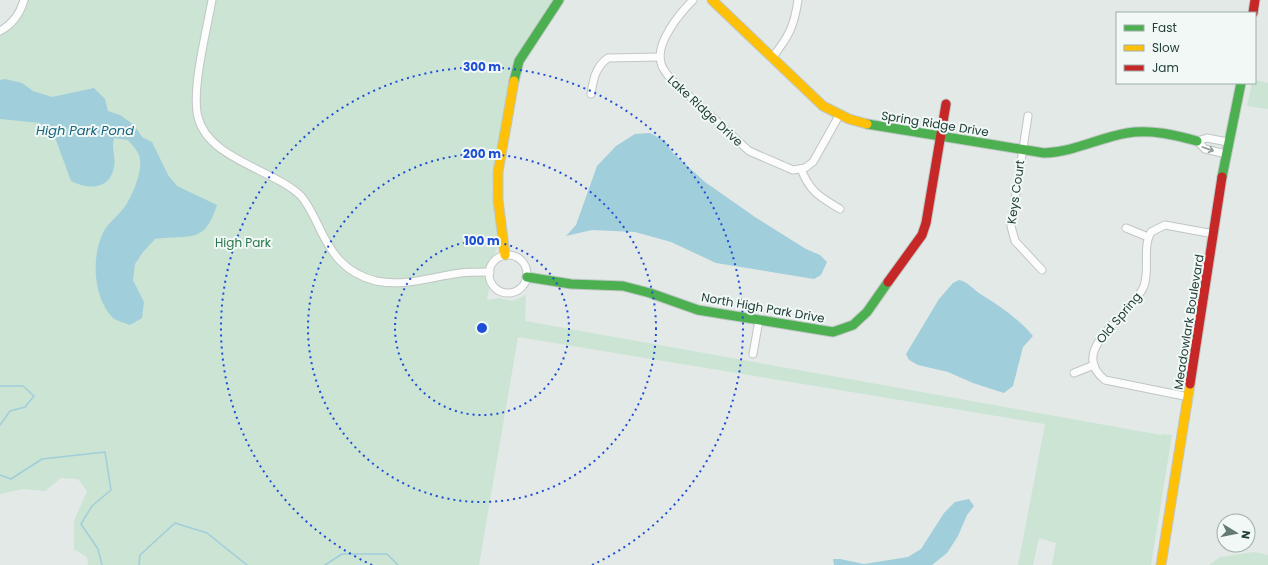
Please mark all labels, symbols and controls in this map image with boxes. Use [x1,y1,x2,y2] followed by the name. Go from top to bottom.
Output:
[1116,12,1256,84] legend
[1152,19,1177,36] text: Fast
[1152,39,1180,56] text: Slow
[463,58,501,75] text: 300 m
[1152,59,1179,76] text: Jam
[664,71,747,150] street label: Lake Ridge Drive
[880,107,990,140] street label: Spring Ridge Drive
[36,121,134,140] water label: High Park Pond
[463,145,501,162] text: 200 m
[1202,146,1215,153] one-way arrow
[1003,159,1028,225] street label: Keys Court
[464,232,500,249] text: 100 m
[215,234,272,251] park label: High Park
[1169,253,1208,391] street label: Meadowlark Boulevard
[700,288,826,327] street label: North High Park Drive
[1092,288,1145,347] street label: Old Spring
[475,321,489,335] centre of rings
[1216,513,1256,553] north arrow
[1237,529,1254,540] text: N

